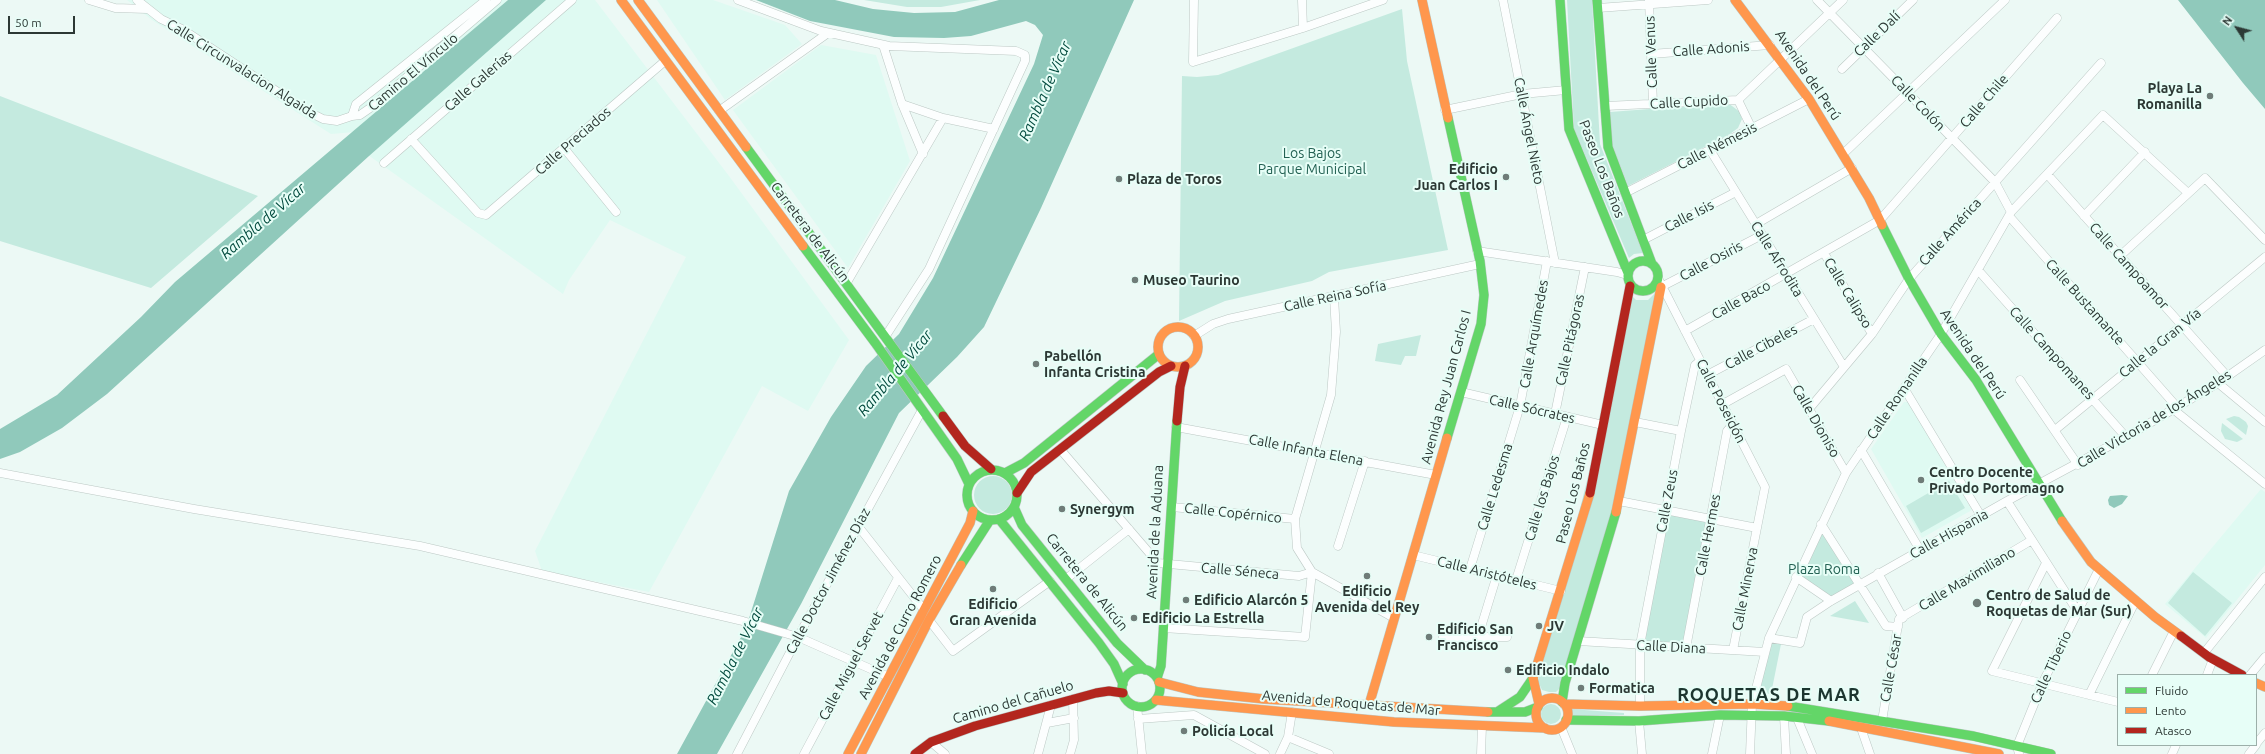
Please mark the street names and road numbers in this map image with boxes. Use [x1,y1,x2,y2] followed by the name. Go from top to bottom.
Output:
[1850,8,1904,60] street label: Calle Dalí
[163,16,321,122] street label: Calle Circunvalacion Algaida
[1641,16,1661,88] street label: Calle Venus
[1772,27,1844,123] street label: Avenida del Perú
[365,29,461,115] street label: Camino El Vínculo
[1672,38,1750,60] street label: Calle Adonis
[441,47,515,115] street label: Calle Galerías
[1956,71,2012,131] street label: Calle Chile
[1887,72,1949,134] street label: Calle Colón
[1510,76,1548,186] street label: Calle Ángel Nieto
[1649,92,1729,112] street label: Calle Cupido
[532,103,614,179] street label: Calle Preciados
[1576,118,1628,220] street label: Paseo Los Baños
[1674,119,1760,173] street label: Calle Némesis
[767,179,853,285] street label: Carretera de Alicún
[1915,195,1985,269] street label: Calle América
[1661,196,1717,236] street label: Calle Isis
[1747,218,1807,300] street label: Calle Afrodita
[2086,219,2172,313] street label: Calle Campoamor
[1677,237,1745,285] street label: Calle Osiris
[1820,255,1876,331] street label: Calle Calipso
[2042,255,2128,349] street label: Calle Bustamante
[1282,277,1388,315] street label: Calle Reina Sofía
[1709,277,1773,323] street label: Calle Baco
[1516,278,1552,390] street label: Calle Arquímedes
[1552,293,1588,387] street label: Calle Pitágoras
[2006,303,2098,403] street label: Calle Campomanes
[2115,305,2205,381] street label: Calle la Gran Vía
[1937,306,2009,402] street label: Avenida del Perú
[1417,308,1475,466] street label: Avenida Rey Juan Carlos I
[1722,321,1800,373] street label: Calle Cibeles
[1863,353,1931,443] street label: Calle Romanilla
[1693,356,1749,446] street label: Calle Poseidón
[2074,366,2234,472] street label: Calle Victoria de los Ángeles
[1788,382,1844,460] street label: Calle Dioniso
[1487,391,1577,427] street label: Calle Sócrates
[1247,431,1365,469] street label: Calle Infanta Elena
[1474,441,1516,533] street label: Calle Ledesma
[1552,441,1594,545] street label: Paseo Los Baños
[1521,453,1563,543] street label: Calle los Bajos
[1143,464,1167,600] street label: Avenida de la Aduana
[1653,468,1681,534] street label: Calle Zeus
[1692,493,1724,577] street label: Calle Hermes
[1183,500,1283,526] street label: Calle Copérnico
[782,505,874,657] street label: Calle Doctor Jiménez Díaz
[1907,505,1991,563] street label: Calle Hispania
[1042,530,1132,634] street label: Carretera de Alicún
[1916,544,2018,614] street label: Calle Maximiliano
[1729,546,1761,632] street label: Calle Minerva
[855,552,945,702] street label: Avenida de Curro Romero
[1435,552,1539,594] street label: Calle Aristóteles
[1200,559,1280,583] street label: Calle Séneca
[815,609,887,723] street label: Calle Miguel Servet
[2027,628,2075,706] street label: Calle Tiberio
[1877,633,1905,703] street label: Calle César
[1636,637,1706,657] street label: Calle Diana
[951,677,1075,727] street label: Camino del Cañuelo
[1261,687,1441,719] street label: Avenida de Roquetas de Mar

